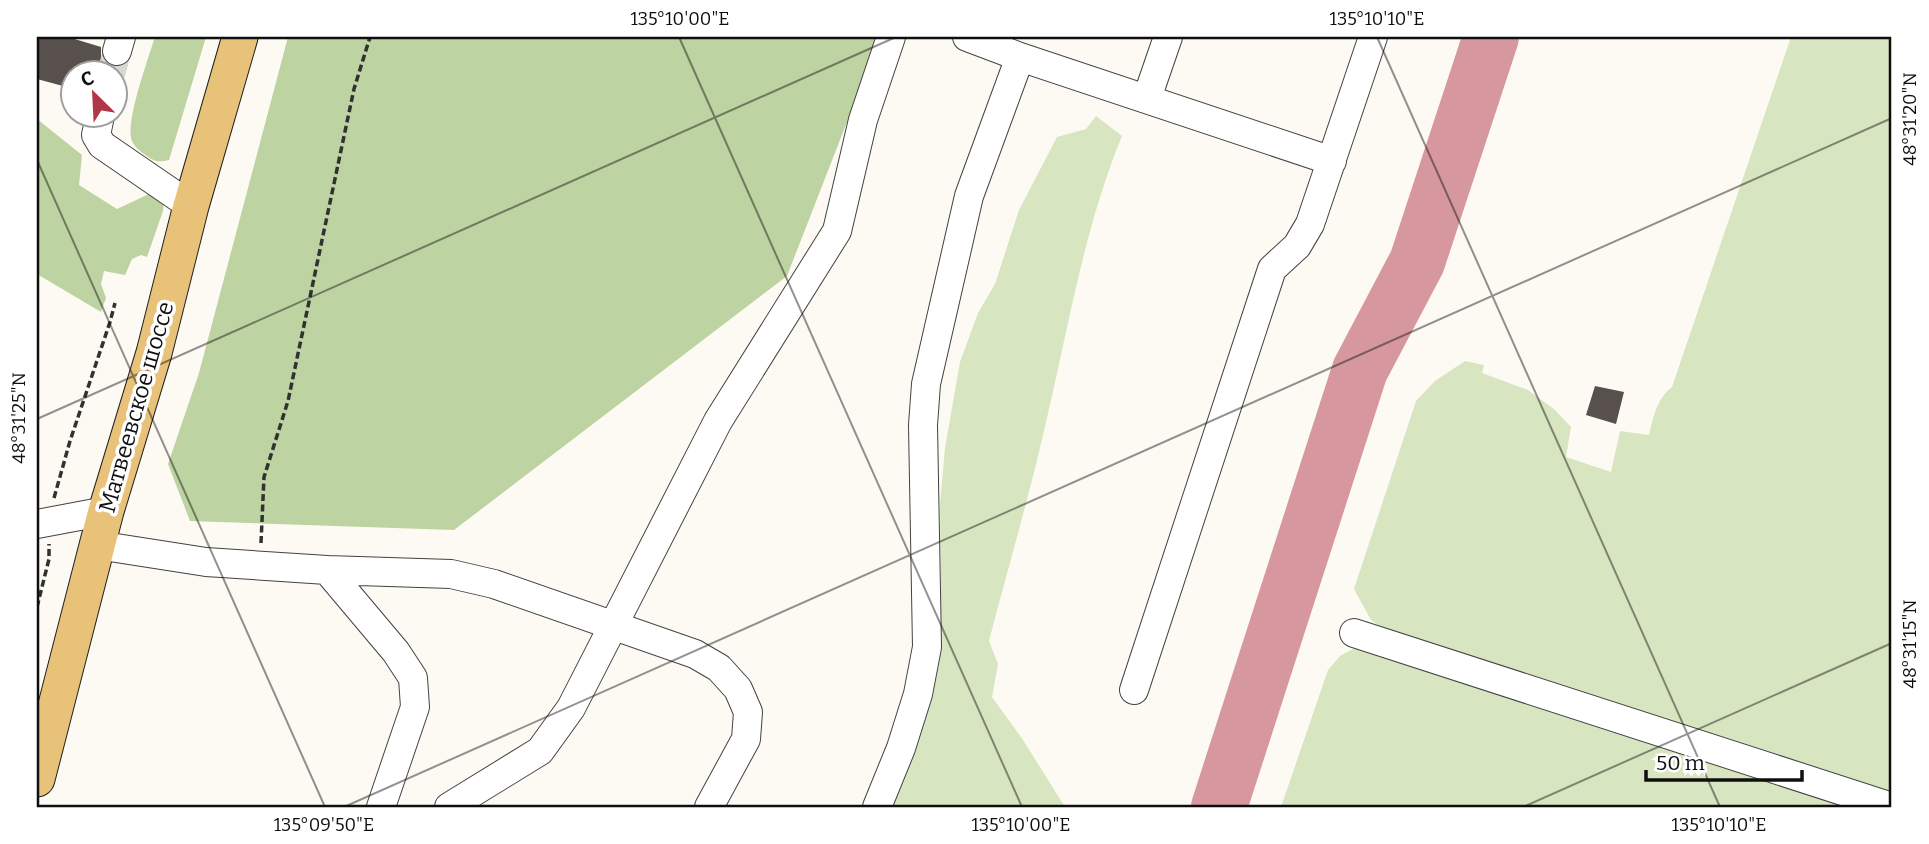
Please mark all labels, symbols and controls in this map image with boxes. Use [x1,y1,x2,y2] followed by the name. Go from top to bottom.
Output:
[630,8,730,30] text: 135°10'00"E
[1330,8,1424,30] text: 135°10'10"E
[60,60,130,130] north arrow
[77,66,97,92] text: С
[1899,72,1921,166] text: 48°31'20"N
[92,298,180,516] street label: Матвеевское шоссе
[8,372,30,464] text: 48°31'25"N
[1899,599,1921,689] text: 48°31'15"N
[1646,739,1801,783] scale bar
[1656,750,1705,776] text: 50 m
[274,814,374,836] text: 135°09'50"E
[971,814,1071,836] text: 135°10'00"E
[1672,814,1766,836] text: 135°10'10"E

